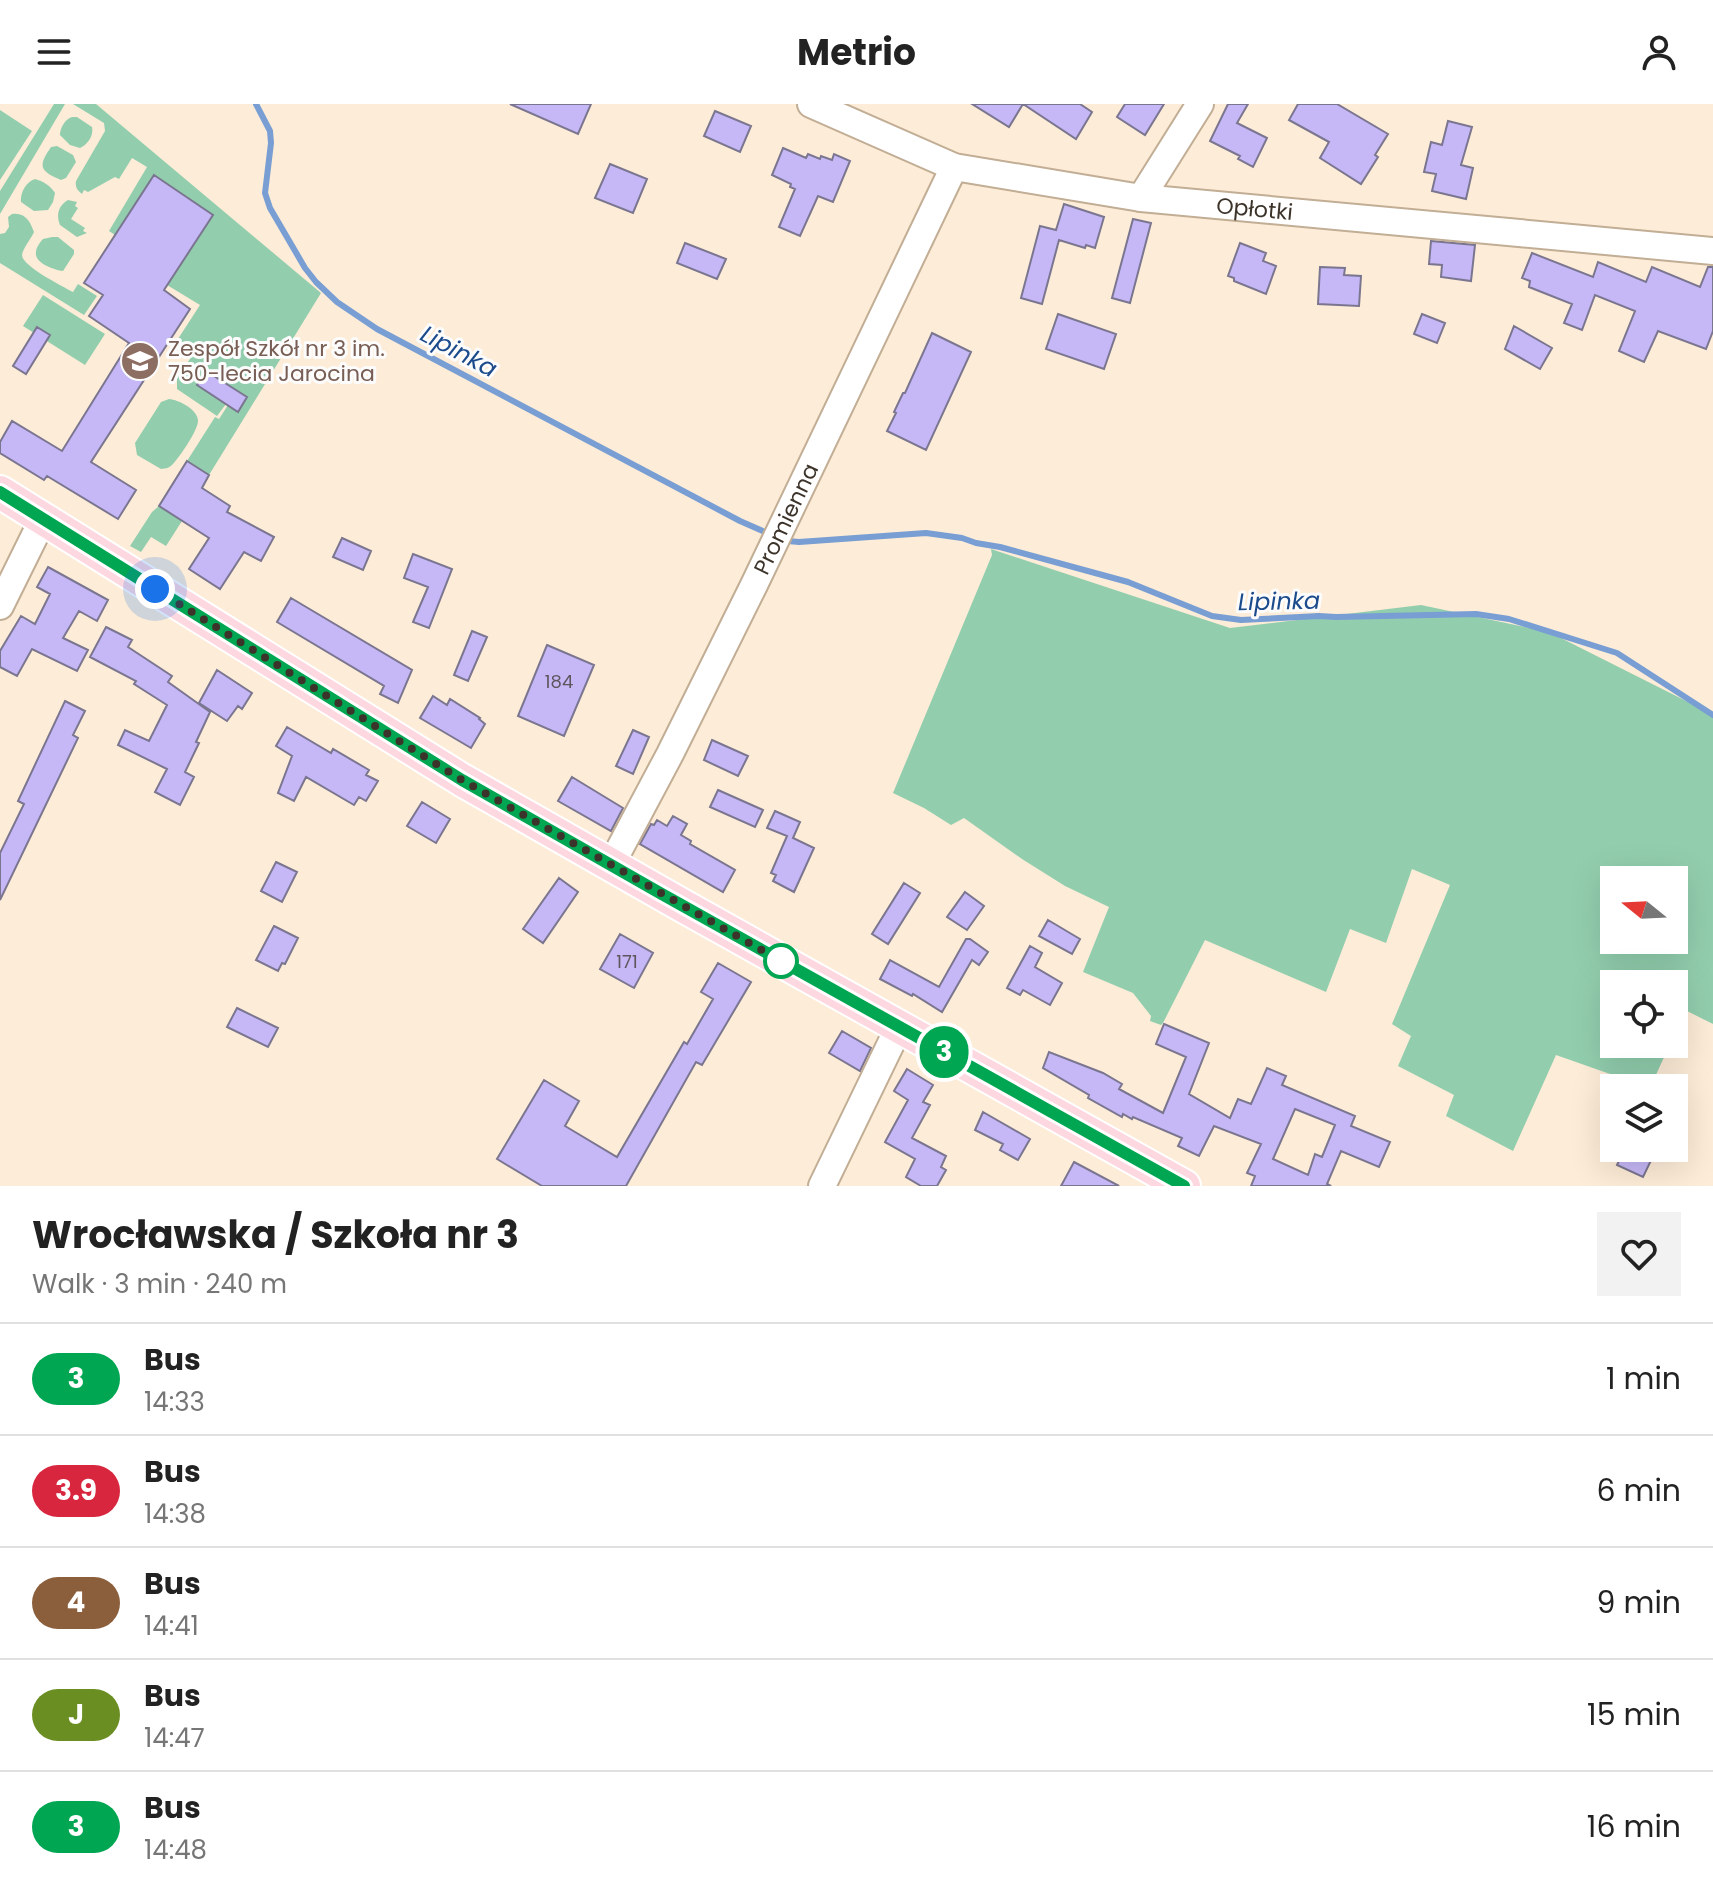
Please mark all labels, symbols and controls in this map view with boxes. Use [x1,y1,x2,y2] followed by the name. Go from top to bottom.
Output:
[797,27,916,78] text: Metrio
[32,30,76,74] icon: menu
[1637,30,1681,74] icon: person
[1215,190,1294,228] street label: Opłotki
[415,317,503,385] water label: Lipinka
[168,333,385,389] place label: Zespół Szkół nr 3 im. 750-lecia Jarocina
[119,340,161,382] school or university icon: Zespół Szkół nr 3 im. 750-lecia Jarocina
[746,458,826,579] street label: Promienna
[135,569,175,609] your location
[1238,584,1320,618] water label: Lipinka
[545,669,573,694] house number: 184
[1600,866,1688,954] north arrow
[1600,866,1688,1162] map controls
[764,944,798,978] unlabelled marker
[616,949,638,974] house number: 171
[1600,970,1688,1058] button: locate
[918,1026,970,1078] line badge: 3
[936,1032,952,1071] text: 3
[1600,1074,1688,1162] button: layers
[32,1208,519,1261] text: Wrocławska / Szkoła nr 3
[1597,1212,1681,1296] button: heart
[32,1266,287,1302] text: Walk · 3 min · 240 m
[144,1338,201,1381] text: Bus
[1606,1357,1681,1400] text: 1 min
[68,1359,84,1398] text: 3
[144,1384,205,1420] text: 14:33
[144,1450,201,1493] text: Bus
[1596,1469,1681,1512] text: 6 min
[55,1471,97,1510] text: 3.9
[144,1496,206,1532] text: 14:38
[144,1562,201,1605] text: Bus
[1597,1581,1681,1624] text: 9 min
[67,1583,85,1622] text: 4
[144,1608,199,1644] text: 14:41
[144,1674,201,1717] text: Bus
[1587,1693,1681,1736] text: 15 min
[68,1695,84,1734] text: J
[144,1720,205,1756] text: 14:47
[144,1786,201,1829] text: Bus
[1587,1805,1681,1848] text: 16 min
[68,1807,84,1846] text: 3
[144,1832,207,1868] text: 14:48

